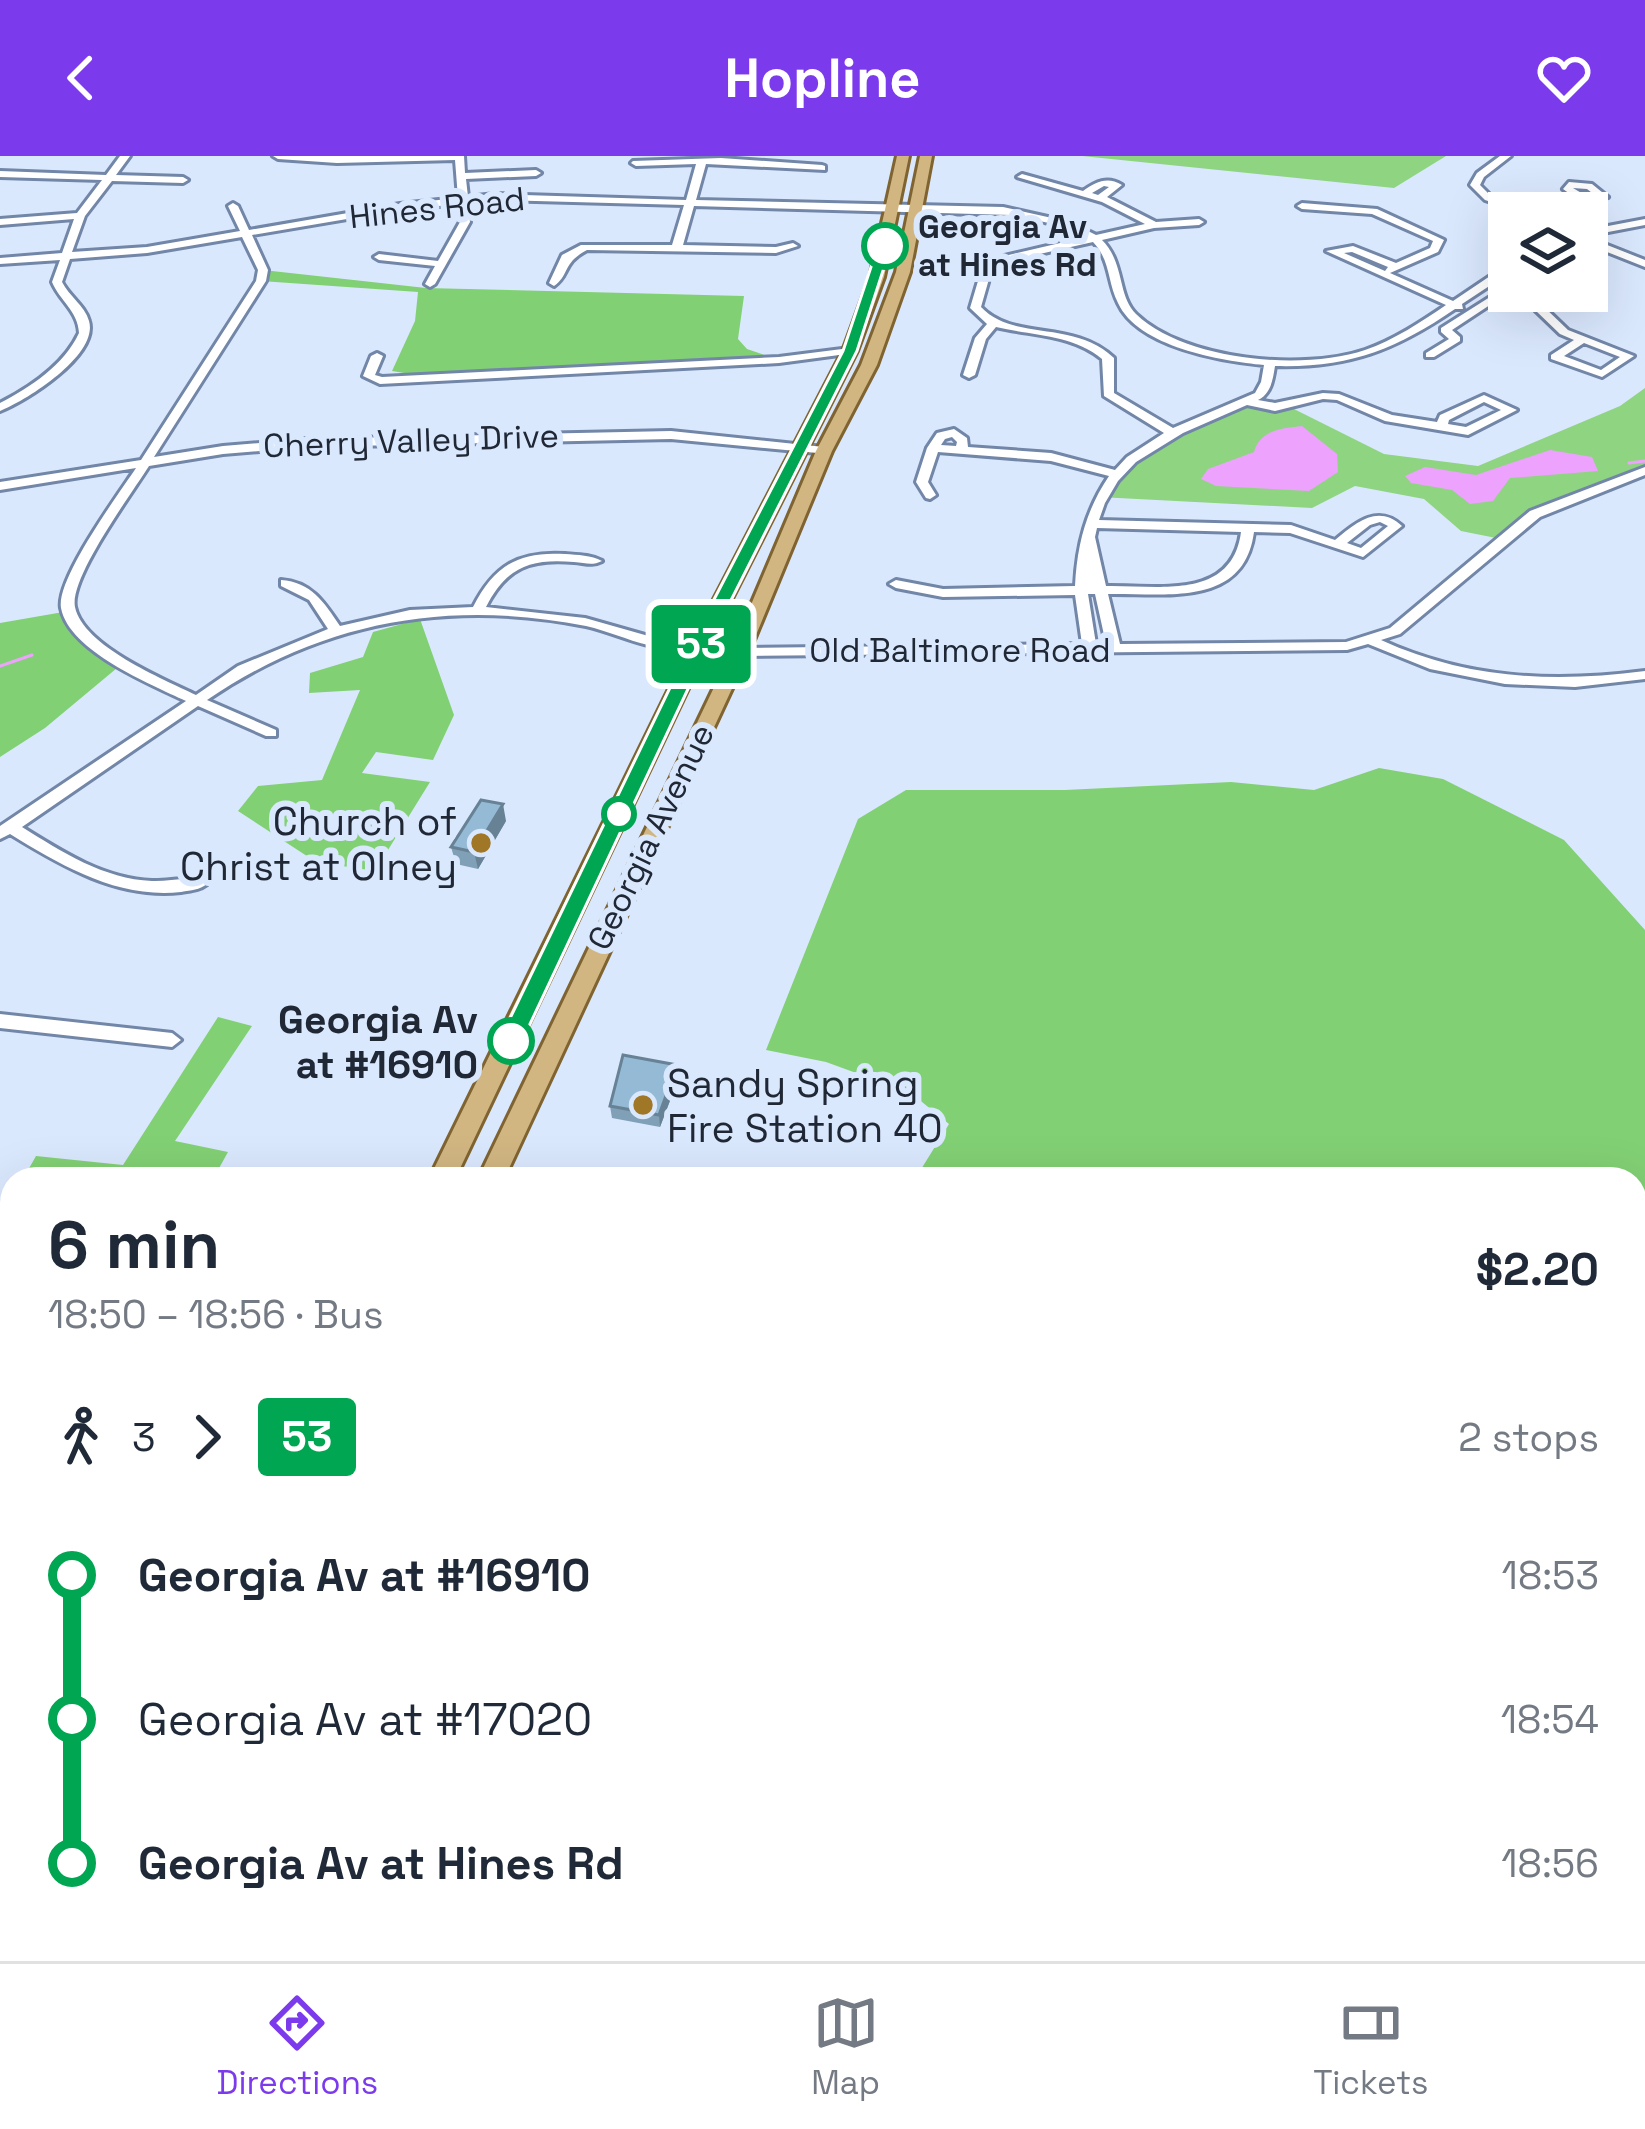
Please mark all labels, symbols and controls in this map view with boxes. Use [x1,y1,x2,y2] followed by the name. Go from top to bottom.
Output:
[724,44,921,113] text: Hopline
[48,45,114,111] icon: back
[1531,45,1597,111] icon: heart
[347,178,527,238] street label: Hines Road
[1488,192,1608,312] map controls
[1488,192,1608,312] button: layers
[918,206,1097,286] place label: Georgia Av at Hines Rd
[863,224,907,268] marker: Georgia Av at Hines Rd
[262,415,560,467] street label: Cherry Valley Drive
[647,605,755,683] line badge: 53
[676,617,726,670] text: 53
[809,630,1111,672] street label: Old Baltimore Road
[578,717,724,957] street label: Georgia Avenue
[180,797,457,891] place label: Church of Christ at Olney
[603,798,635,830] unlabelled marker
[468,830,494,856] marker: Church of Christ at Olney
[278,995,478,1089] place label: Georgia Av at #16910
[489,1019,533,1063] marker: Georgia Av at #16910
[667,1059,943,1153] place label: Sandy Spring Fire Station 40
[630,1092,656,1118] marker: Sandy Spring Fire Station 40
[48,1203,220,1287] text: 6 min
[1476,1241,1599,1298] text: $2.20
[48,1290,384,1339] text: 18:50 – 18:56 · Bus
[48,1404,114,1470] icon: walk
[174,1404,240,1470] icon: forward
[282,1410,332,1463] text: 53
[132,1413,156,1462] text: 3
[1458,1413,1599,1462] text: 2 stops
[138,1547,590,1604] text: Georgia Av at #16910
[1502,1551,1599,1600] text: 18:53
[138,1691,592,1748] text: Georgia Av at #17020
[1501,1695,1599,1744] text: 18:54
[138,1835,624,1892] text: Georgia Av at Hines Rd
[1501,1839,1599,1888] text: 18:56
[217,1990,378,2104] tab: Directions
[811,1990,880,2104] tab: Map
[1313,1990,1428,2104] tab: Tickets

